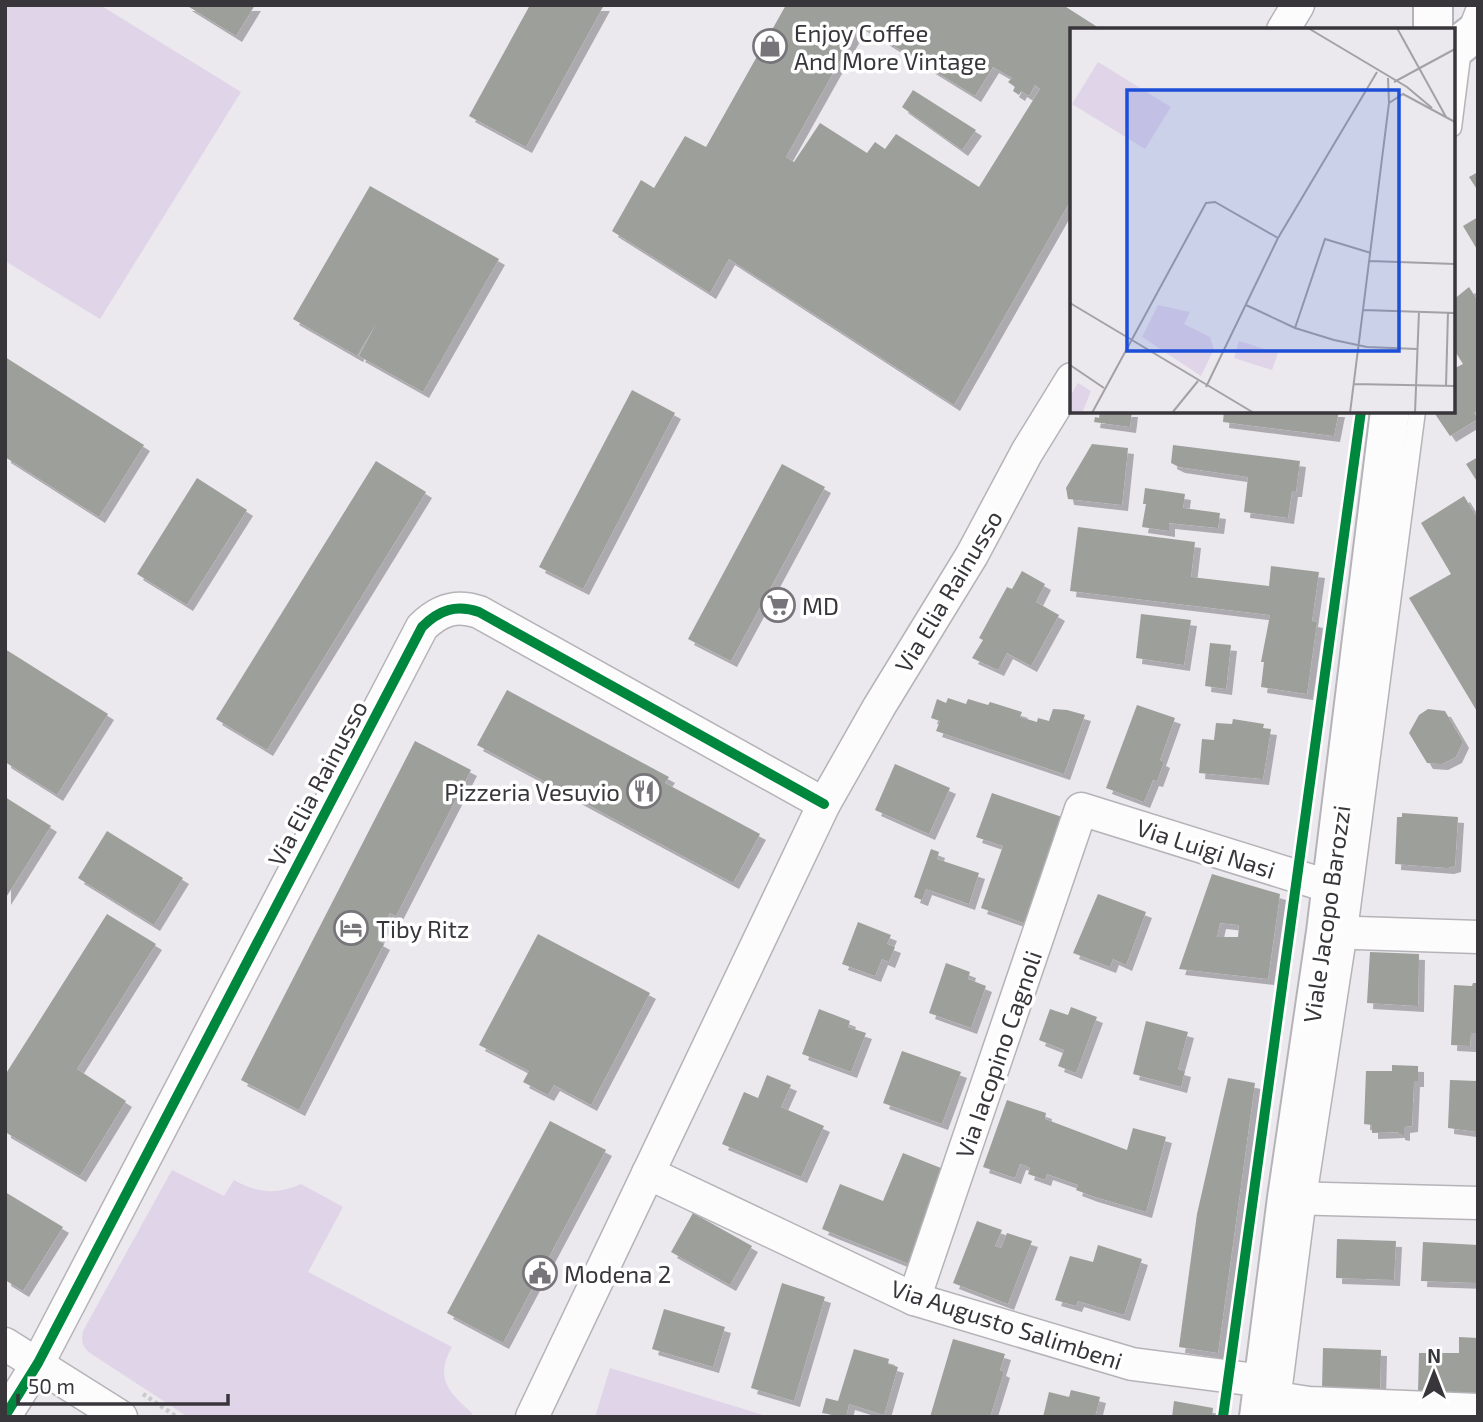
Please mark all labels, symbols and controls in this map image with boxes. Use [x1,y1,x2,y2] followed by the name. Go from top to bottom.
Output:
[794,18,987,75] place label: Enjoy Coffee And More Vintage
[751,27,789,65] shop icon: Enjoy Coffee And More Vintage
[1070,28,1455,413] inset map
[888,505,1008,677] street label: Via Elia Rainusso
[759,586,797,624] supermarket icon: MD
[802,591,839,620] place label: MD
[261,695,373,871] street label: Via Elia Rainusso
[625,772,663,810] restaurant icon: Pizzeria Vesuvio
[444,777,620,806] place label: Pizzeria Vesuvio
[1296,803,1356,1025] street label: Viale Jacopo Barozzi
[1133,812,1279,884] street label: Via Luigi Nasi
[332,909,370,947] hotel icon: Tiby Ritz
[376,914,469,943] place label: Tiby Ritz
[949,946,1047,1162] street label: Via Iacopino Cagnoli
[521,1254,559,1292] public building icon: Modena 2
[564,1259,671,1288] place label: Modena 2
[888,1273,1126,1375] street label: Via Augusto Salimbeni
[1399,1338,1469,1408] north arrow
[1427,1344,1441,1367] text: N
[18,1362,228,1406] scale bar
[28,1373,75,1398] text: 50 m

